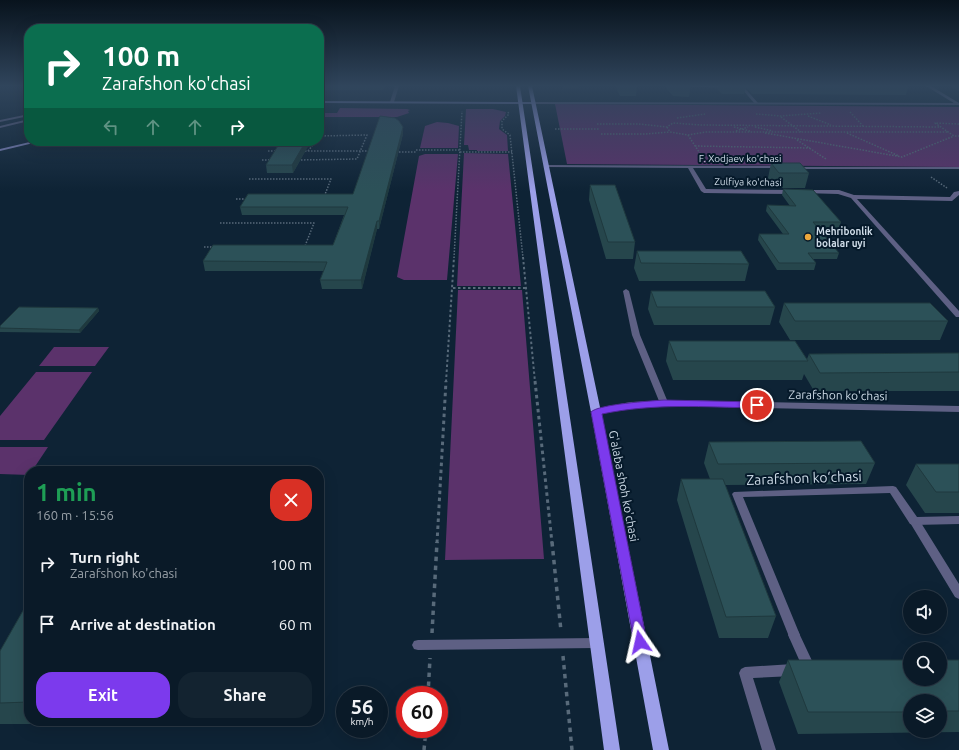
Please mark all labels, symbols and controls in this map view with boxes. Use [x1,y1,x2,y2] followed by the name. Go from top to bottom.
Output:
[36,40,88,92] icon: right
[102,40,180,71] text: 100 m
[102,73,251,93] text: Zarafshon ko'chasi
[100,116,122,138] icon: left
[142,116,164,138] icon: ahead
[184,116,206,138] icon: ahead
[226,116,248,138] icon: right
[699,153,781,164] street label: F. Xodjaev ko'chasi
[714,176,782,188] street label: Zulfiya ko'chasi
[816,226,873,249] place label: Mehribonlik bolalar uyi
[803,232,813,242] marker: Mehribonlik bolalar uyi
[740,388,774,422] pin
[788,388,888,402] street label: Zarafshon ko'chasi
[746,394,768,416] icon: arrive
[607,429,641,543] street label: G'alaba shoh ko'chasi
[746,468,862,488] street label: Zarafshon ko‘chasi
[36,479,97,506] text: 1 min
[270,479,312,521] button: close
[36,508,114,522] text: 160 m · 15:56
[70,549,140,566] text: Turn right
[36,553,58,575] icon: right
[270,556,312,573] text: 100 m
[70,566,177,580] text: Zarafshon ko'chasi
[903,590,947,738] map controls
[903,590,947,634] button: sound
[36,613,58,635] icon: arrive
[70,616,216,633] text: Arrive at destination
[279,616,312,633] text: 60 m
[619,621,661,663] position arrow
[903,642,947,686] button: search
[36,672,170,718] button: Exit
[178,672,312,718] button: Share
[396,686,448,738] speed limit sign: 60
[903,694,947,738] button: layers
[351,695,373,718] text: 56
[350,716,374,727] text: km/h

